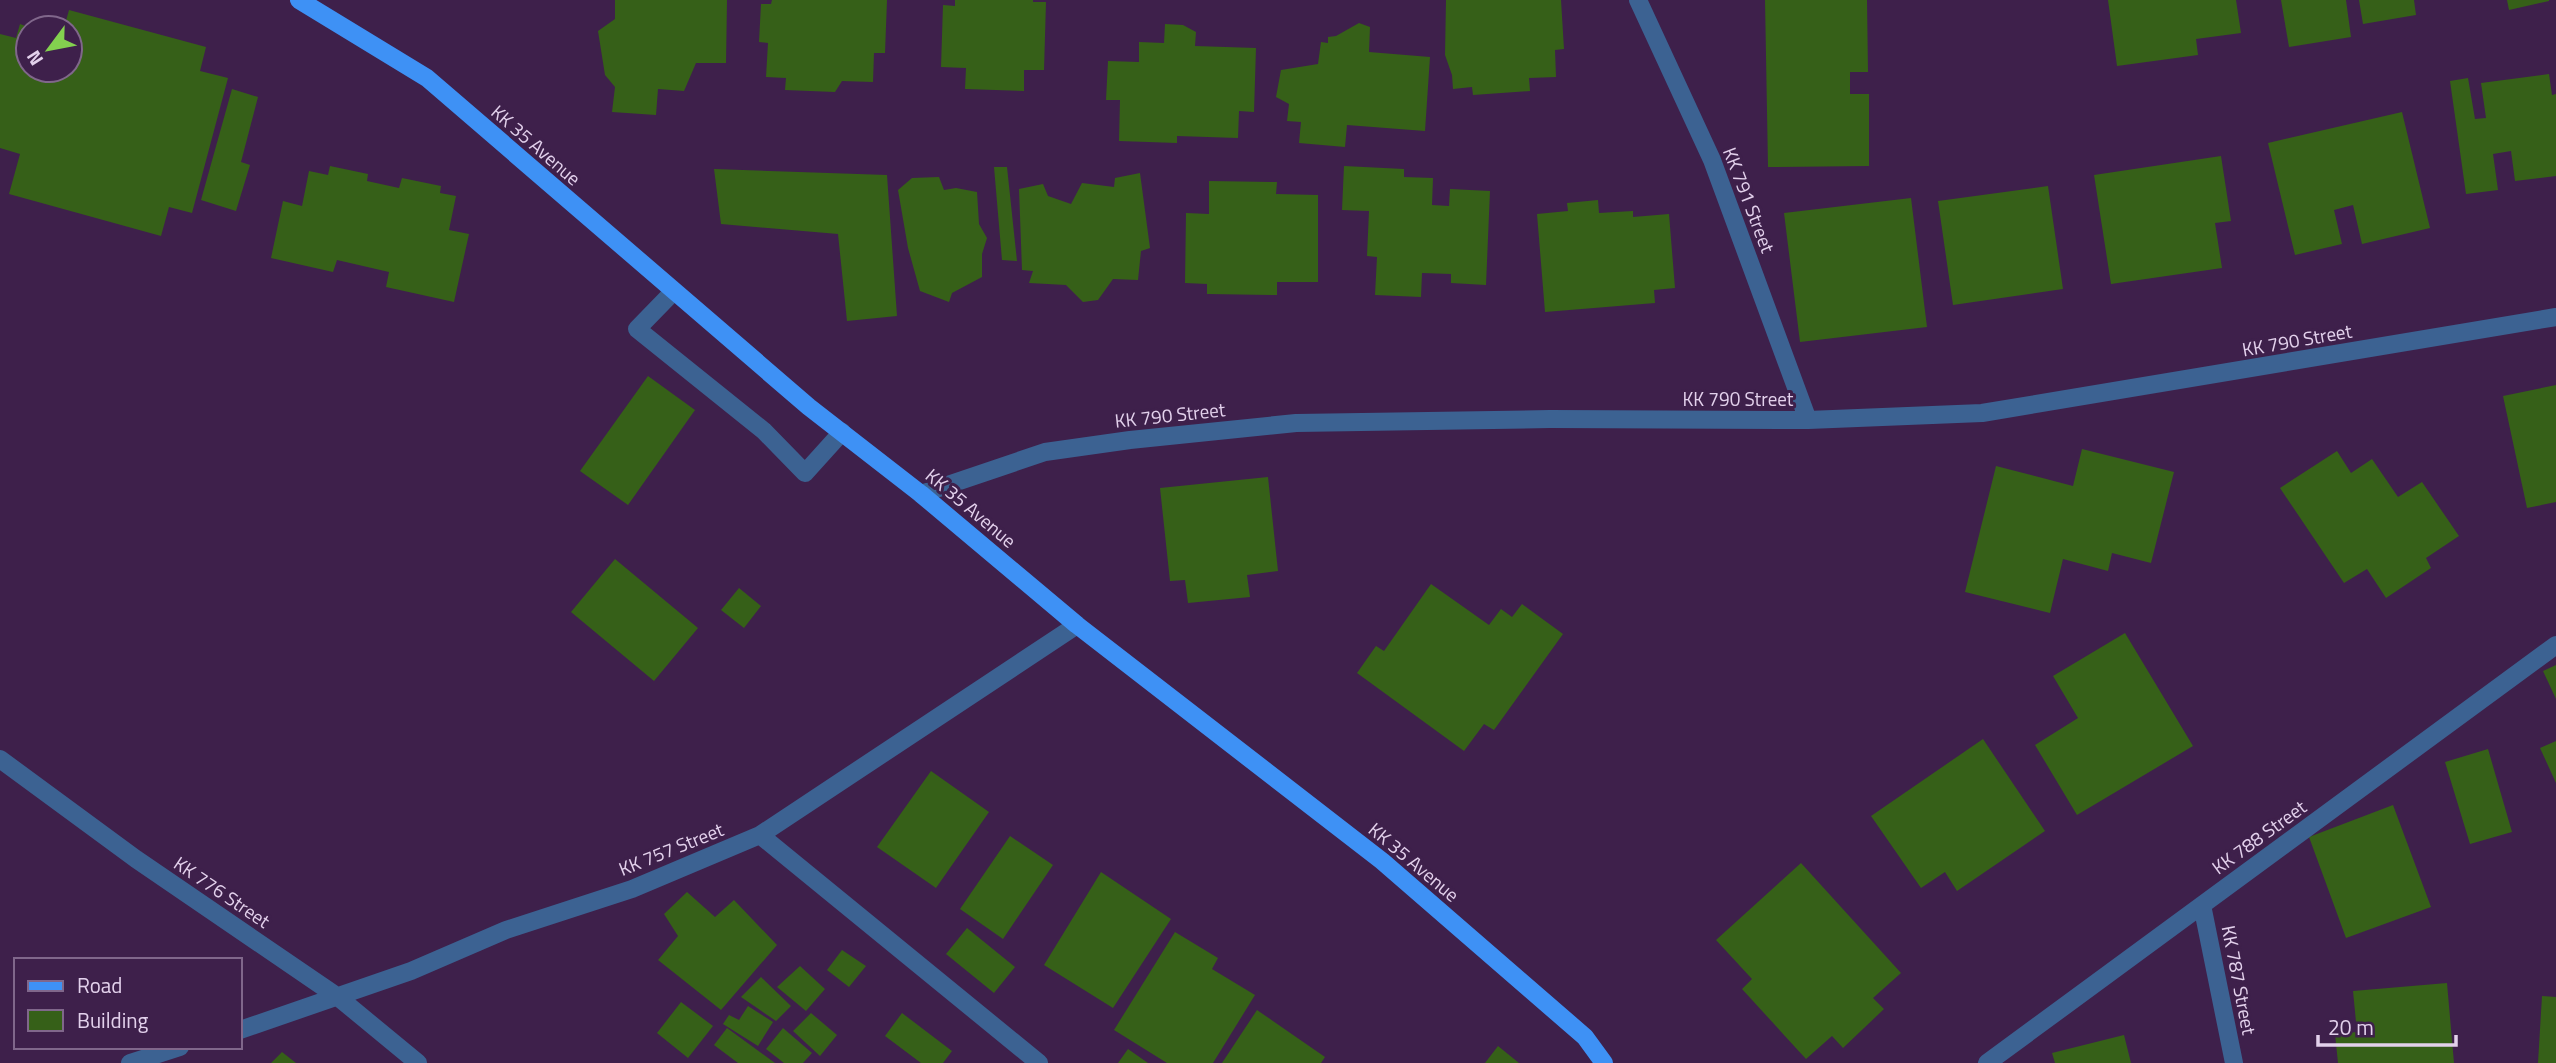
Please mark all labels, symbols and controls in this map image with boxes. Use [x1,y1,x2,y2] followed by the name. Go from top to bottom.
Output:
[14,14,84,84] north arrow
[18,45,50,72] text: N
[485,97,588,192] street label: KK 35 Avenue
[1716,143,1783,257] street label: KK 791 Street
[2240,316,2354,363] street label: KK 790 Street
[1683,384,1794,413] street label: KK 790 Street
[1113,394,1227,435] street label: KK 790 Street
[920,461,1023,554] street label: KK 35 Avenue
[2205,792,2312,881] street label: KK 788 Street
[614,814,728,883] street label: KK 757 Street
[1363,815,1466,908] street label: KK 35 Avenue
[168,849,277,935] street label: KK 776 Street
[2215,923,2264,1037] street label: KK 787 Street
[14,958,242,1049] legend
[77,969,122,1001] text: Road
[77,1004,149,1036] text: Building
[2318,1004,2456,1048] scale bar
[2328,1011,2374,1043] text: 20 m

